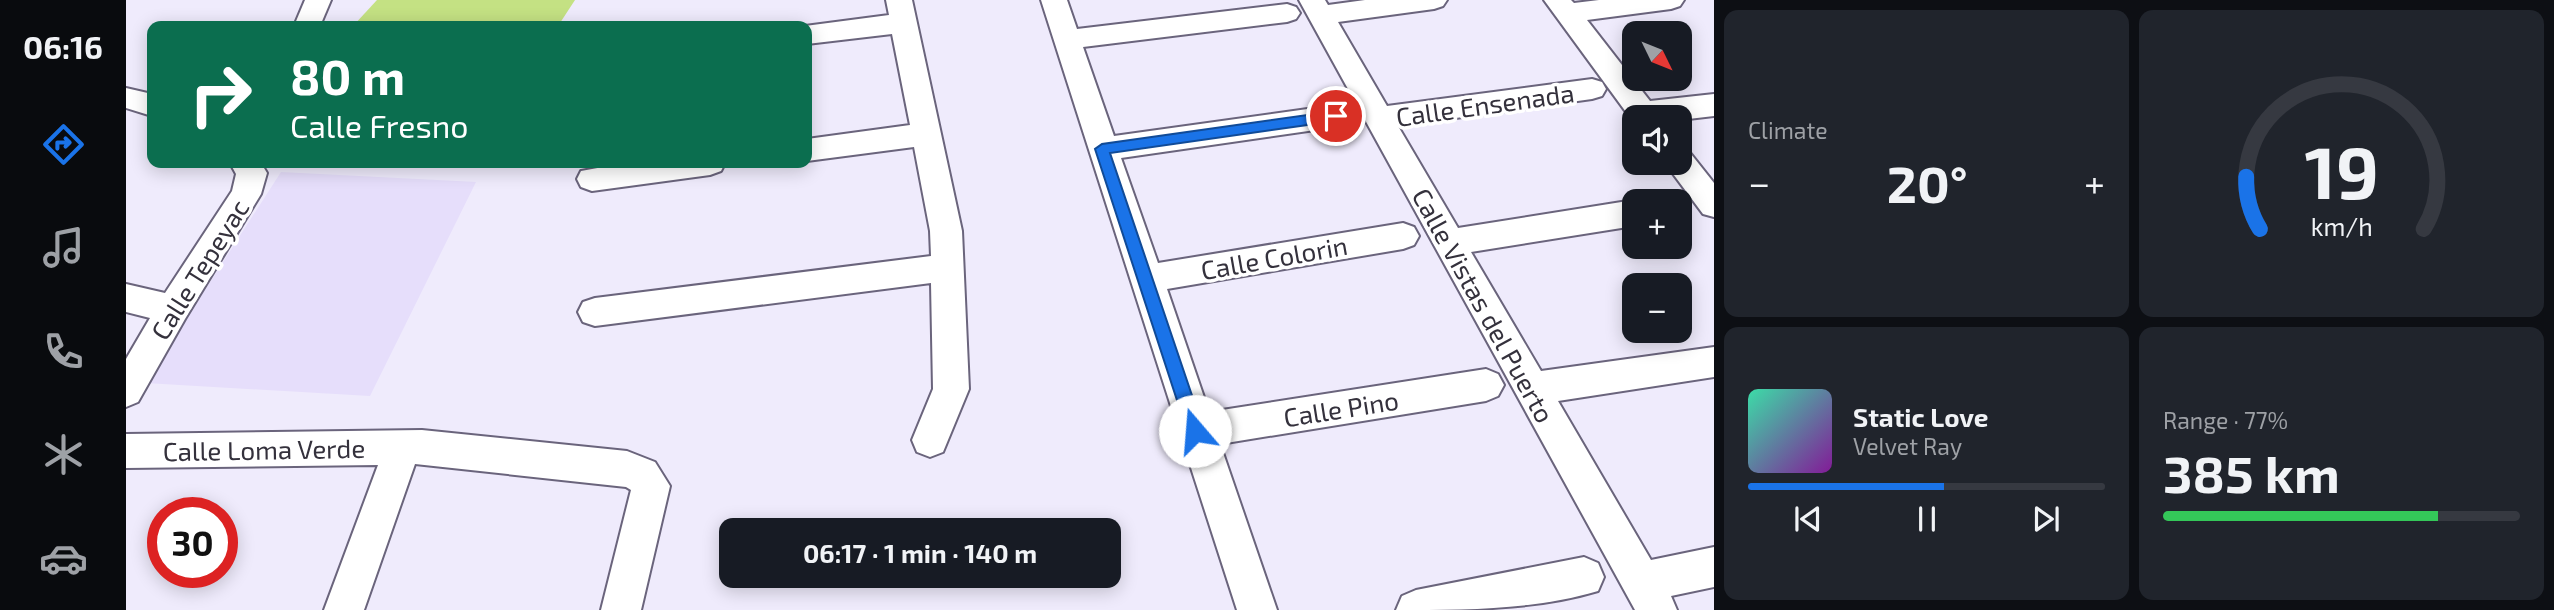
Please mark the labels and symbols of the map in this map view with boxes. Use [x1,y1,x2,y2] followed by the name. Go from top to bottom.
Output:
[1622,21,1692,91] north arrow
[1394,76,1576,132] street label: Calle Ensenada
[1306,86,1366,146] pin
[1407,182,1561,428] street label: Calle Vistas del Puerto
[144,193,254,345] street label: Calle Tepeyac
[1198,229,1350,285] street label: Calle Colorin
[1281,384,1401,432] street label: Calle Pino
[1158,394,1232,468] position arrow
[163,432,365,466] street label: Calle Loma Verde
[147,497,238,588] speed limit sign: 30

